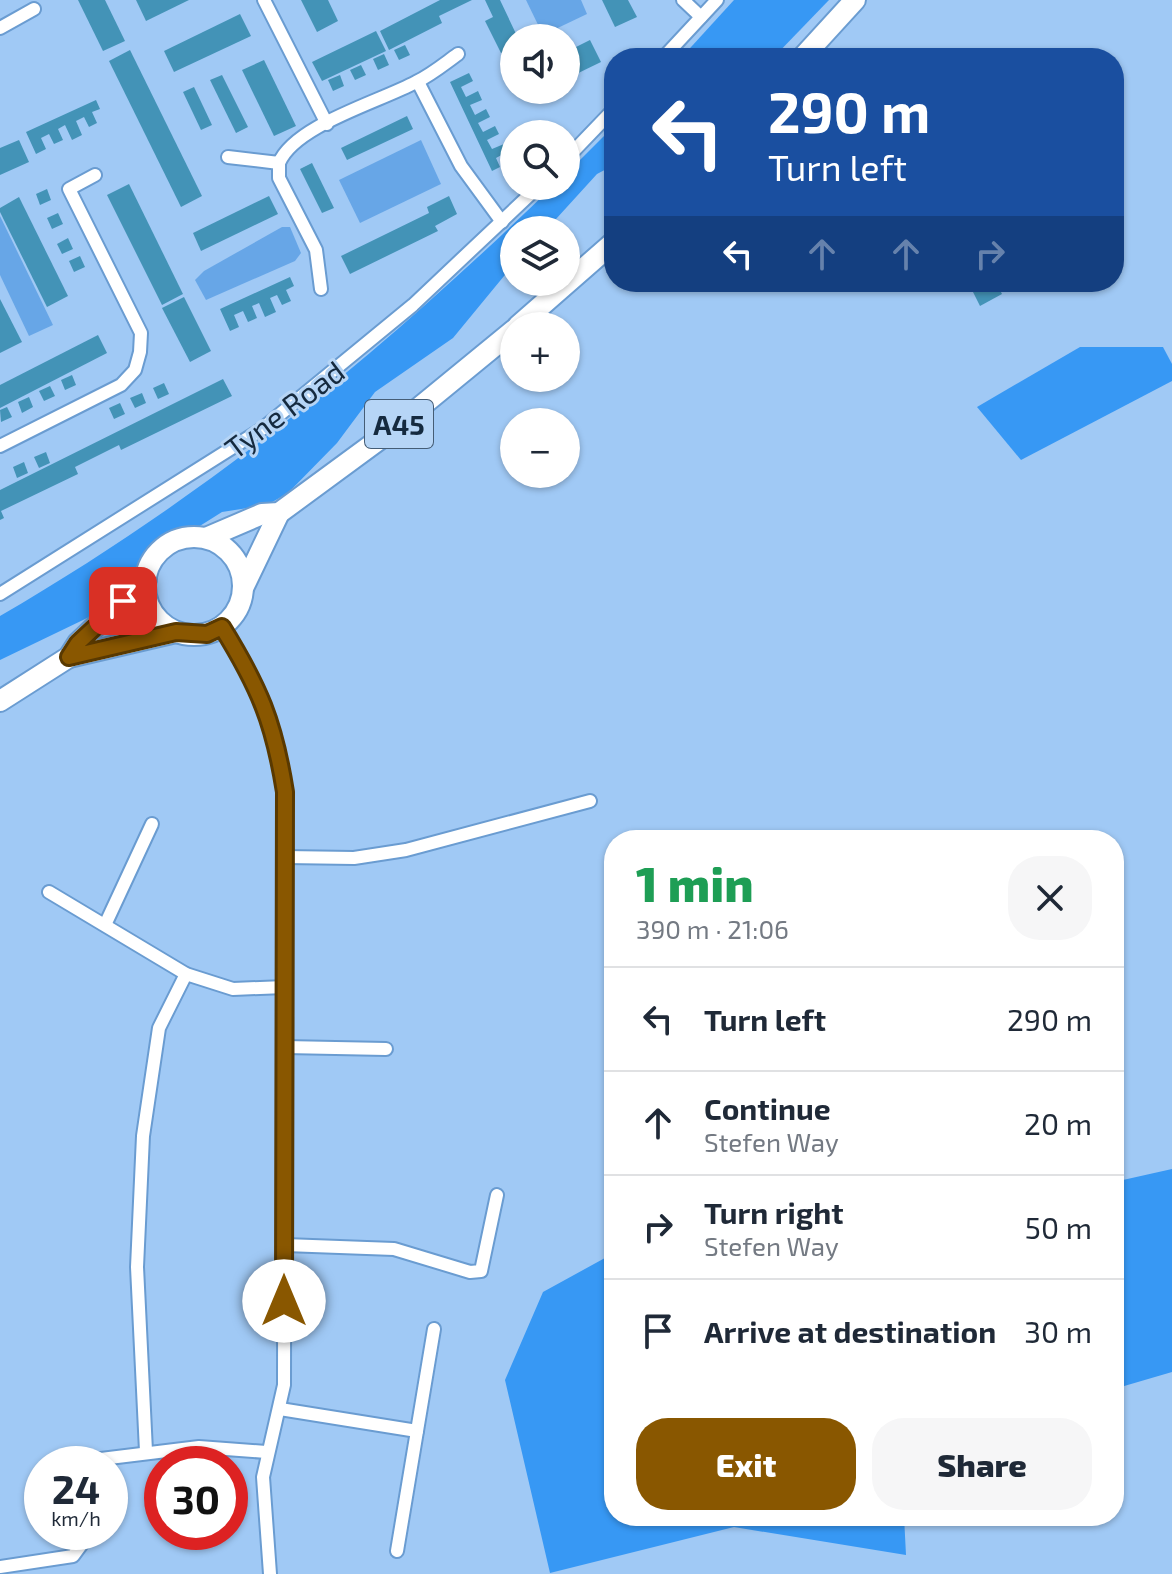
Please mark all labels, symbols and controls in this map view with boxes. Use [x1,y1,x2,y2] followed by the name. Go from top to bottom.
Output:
[500,24,580,488] map controls
[500,24,580,104] button: sound
[768,77,930,144] text: 290 m
[636,80,740,184] icon: left
[500,120,580,200] button: search
[768,145,907,188] text: Turn left
[500,216,580,296] button: layers
[716,232,760,276] icon: left
[800,232,844,276] icon: ahead
[884,232,928,276] icon: ahead
[968,232,1012,276] icon: right
[500,312,580,392] button: +
[217,352,351,466] street label: Tyne Road
[365,400,433,448] road number: A45
[500,408,580,488] button: −
[89,567,157,635] pin
[101,579,145,623] icon: arrive
[636,854,754,912] text: 1 min
[1008,856,1092,940] button: close
[636,913,789,944] text: 390 m · 21:06
[636,997,680,1041] icon: left
[704,1001,826,1037] text: Turn left
[1007,1001,1092,1037] text: 290 m
[704,1090,831,1126] text: Continue
[636,1101,680,1145] icon: ahead
[1024,1105,1092,1141] text: 20 m
[704,1126,839,1157] text: Stefen Way
[704,1194,844,1230] text: Turn right
[636,1205,680,1249] icon: right
[1025,1209,1092,1245] text: 50 m
[704,1230,839,1261] text: Stefen Way
[242,1259,326,1343] position arrow
[636,1309,680,1353] icon: arrive
[704,1313,996,1349] text: Arrive at destination
[1024,1313,1092,1349] text: 30 m
[636,1418,856,1510] button: Exit
[872,1418,1092,1510] button: Share
[144,1446,248,1550] speed limit sign: 30
[52,1464,100,1512] text: 24
[51,1506,101,1530] text: km/h

